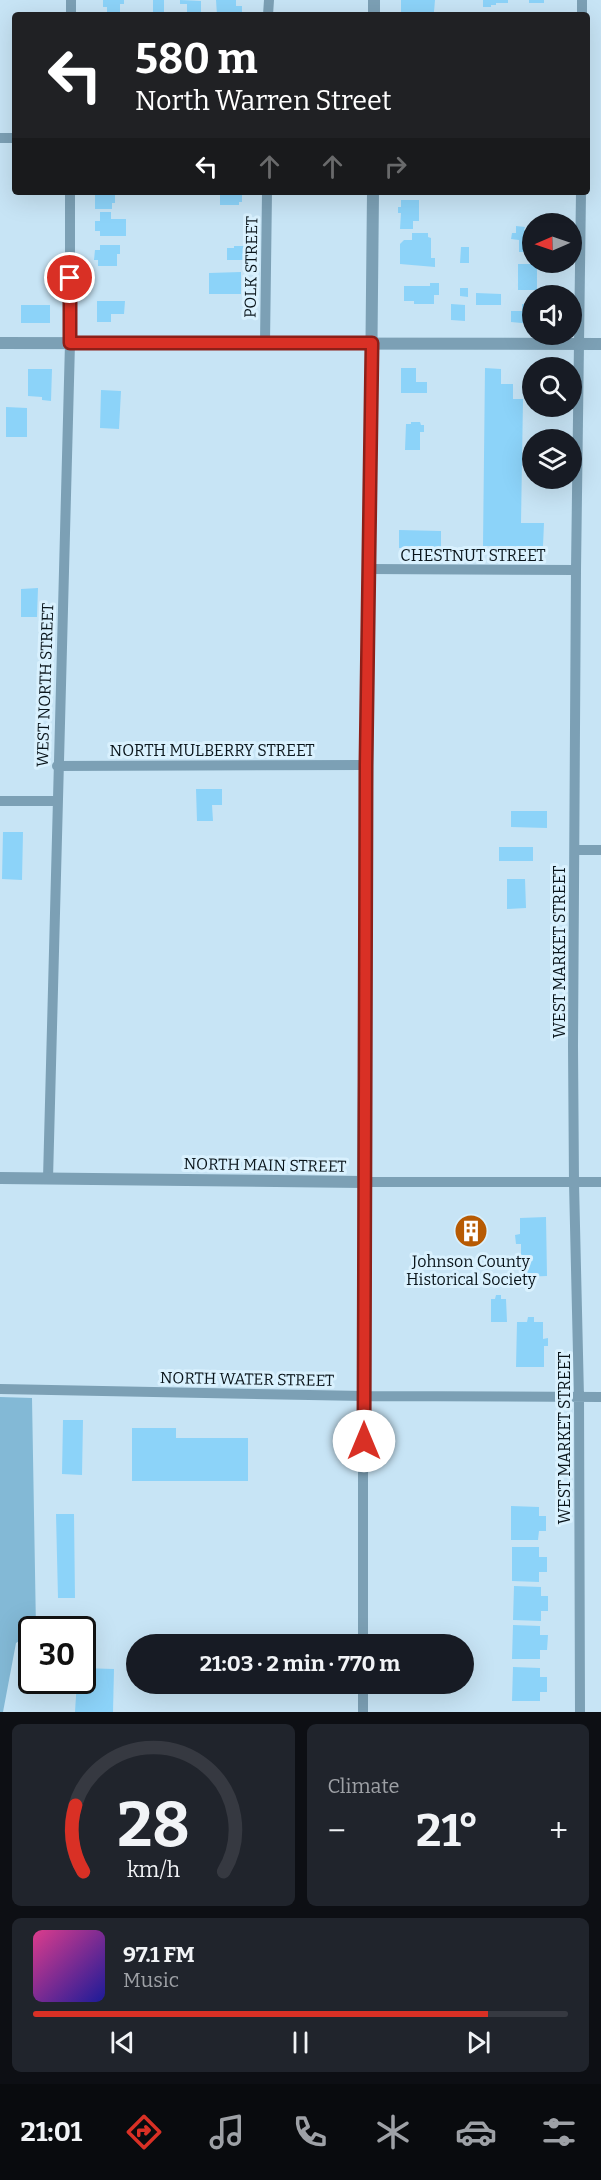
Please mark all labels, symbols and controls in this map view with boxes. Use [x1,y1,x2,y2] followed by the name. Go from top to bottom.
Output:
[135,34,258,84] text: 580 m
[36,36,114,114] icon: left
[135,85,392,117] text: North Warren Street
[190,150,223,183] icon: left
[253,150,286,183] icon: ahead
[316,150,349,183] icon: ahead
[379,150,412,183] icon: right
[522,213,582,273] north arrow
[522,213,582,489] map controls
[241,216,261,318] street label: POLK STREET
[44,252,95,303] pin
[53,261,86,294] icon: arrive
[522,285,582,345] button: sound
[522,357,582,417] button: search
[522,429,582,489] button: layers
[400,546,546,565] street label: CHESTNUT STREET
[33,603,57,767] street label: WEST NORTH STREET
[110,741,315,760] street label: NORTH MULBERRY STREET
[550,866,569,1038] street label: WEST MARKET STREET
[183,1154,347,1176] street label: NORTH MAIN STREET
[453,1213,489,1249] building icon: Johnson County Historical Society
[406,1252,537,1289] place label: Johnson County Historical Society
[555,1352,574,1524] street label: WEST MARKET STREET
[160,1368,334,1390] street label: NORTH WATER STREET
[332,1409,396,1473] position arrow
[18,1616,96,1694] speed limit sign: 30
[200,1650,400,1677] text: 21:03 · 2 min · 770 m
[328,1774,399,1798] text: Climate
[117,1788,190,1863] text: 28
[416,1804,479,1858] text: 21°
[328,1811,346,1851] text: −
[549,1811,568,1851] text: +
[127,1857,180,1883] text: km/h
[123,1941,195,1968] text: 97.1 FM
[123,1968,179,1992] text: Music
[106,2026,139,2059] icon: previous
[284,2026,317,2059] icon: pause
[462,2026,495,2059] icon: next
[123,2111,165,2153] icon: directions
[206,2111,248,2153] icon: music
[289,2111,331,2153] icon: phone
[372,2111,414,2153] icon: climate
[455,2111,497,2153] icon: car
[538,2111,580,2153] icon: filters
[21,2116,82,2148] text: 21:01

